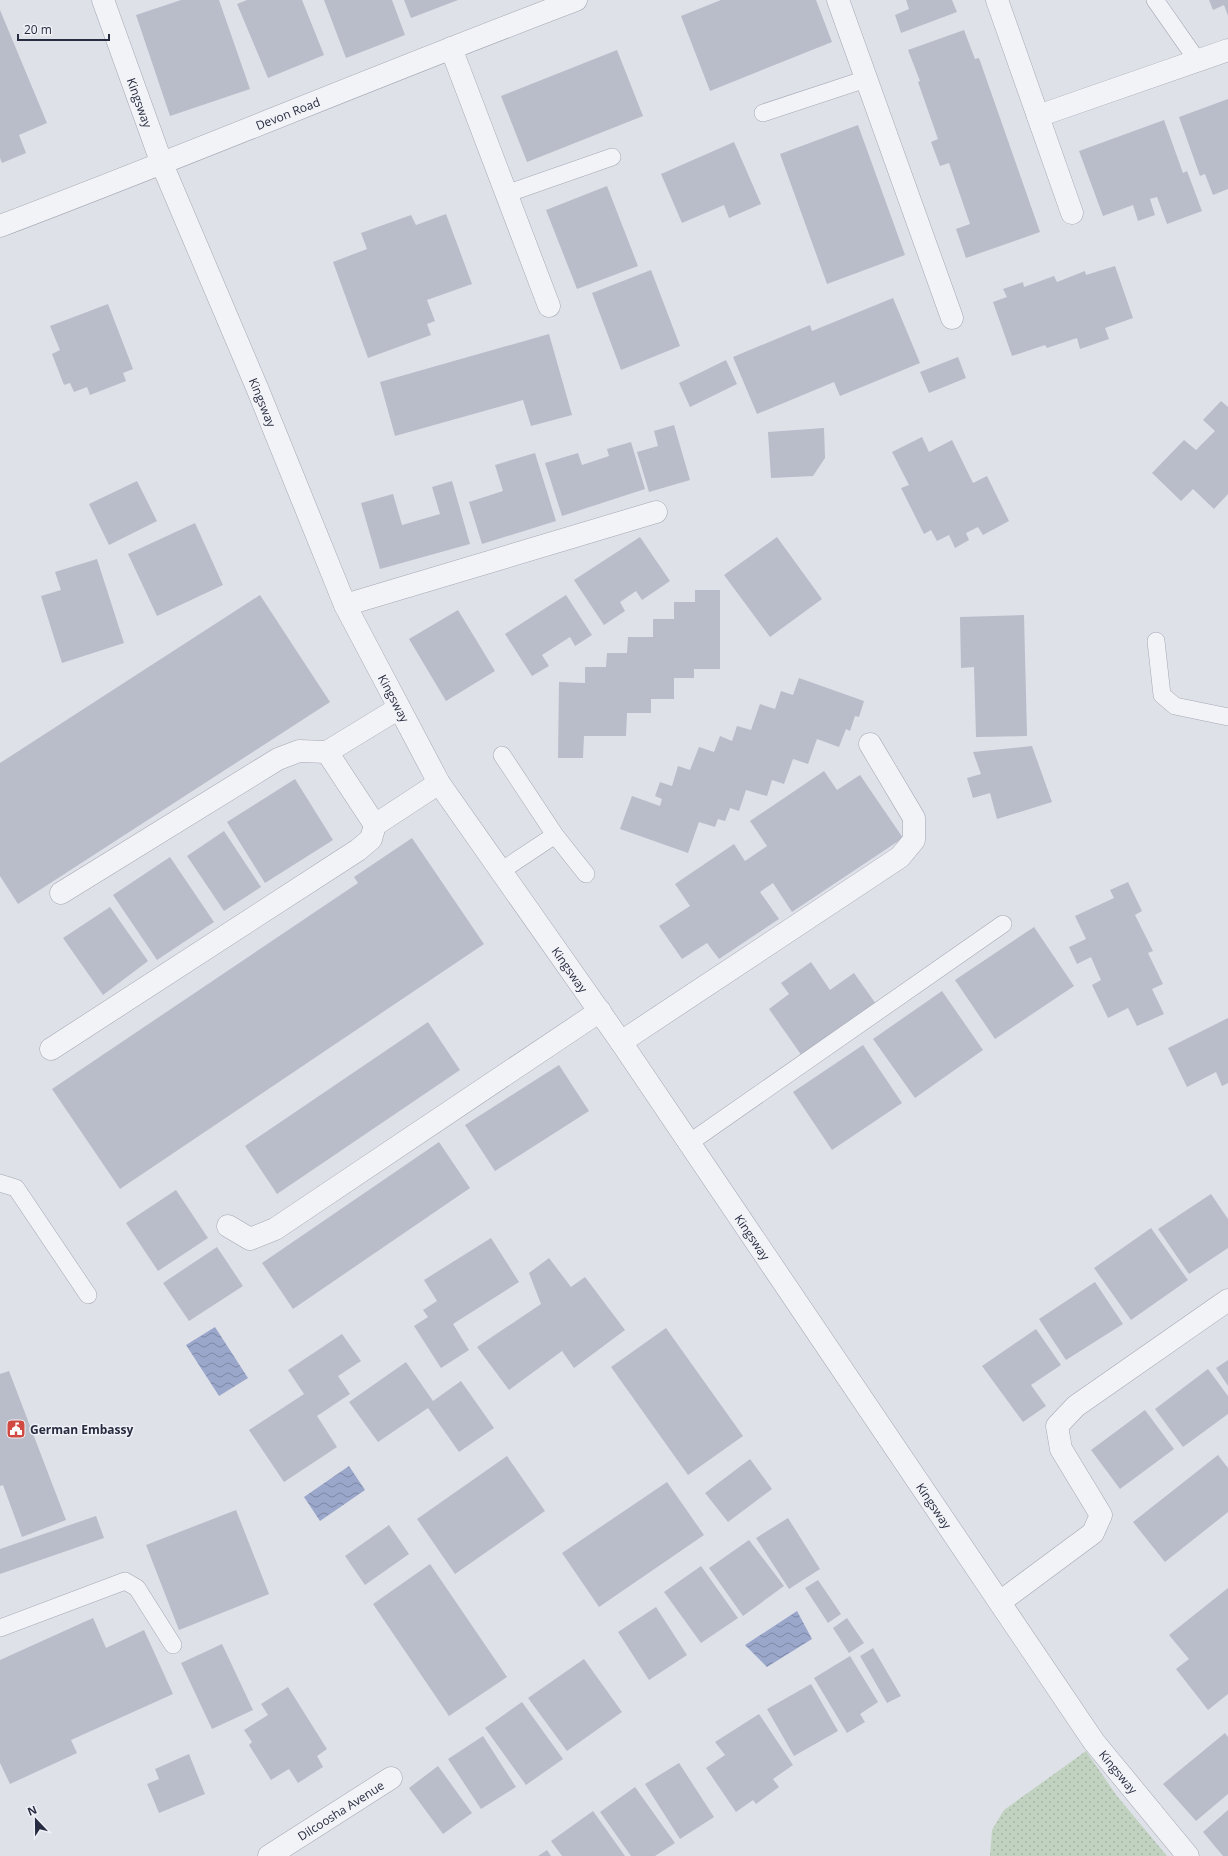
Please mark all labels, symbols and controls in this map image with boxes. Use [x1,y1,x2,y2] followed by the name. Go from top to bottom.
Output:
[18,16,109,42] scale bar
[24,21,52,38] text: 20 m
[123,75,157,131] street label: Kingsway
[253,93,322,134] street label: Devon Road
[245,375,281,430] street label: Kingsway
[374,671,414,726] street label: Kingsway
[548,943,593,996] street label: Kingsway
[731,1211,775,1264] street label: Kingsway
[5,1418,27,1440] public building icon: German Embassy
[30,1421,134,1438] place label: German Embassy
[913,1479,956,1533] street label: Kingsway
[1095,1746,1142,1798] street label: Kingsway
[294,1776,387,1844] street label: Dilcoosha Avenue
[16,1800,56,1840] north arrow
[25,1802,39,1819] text: N

